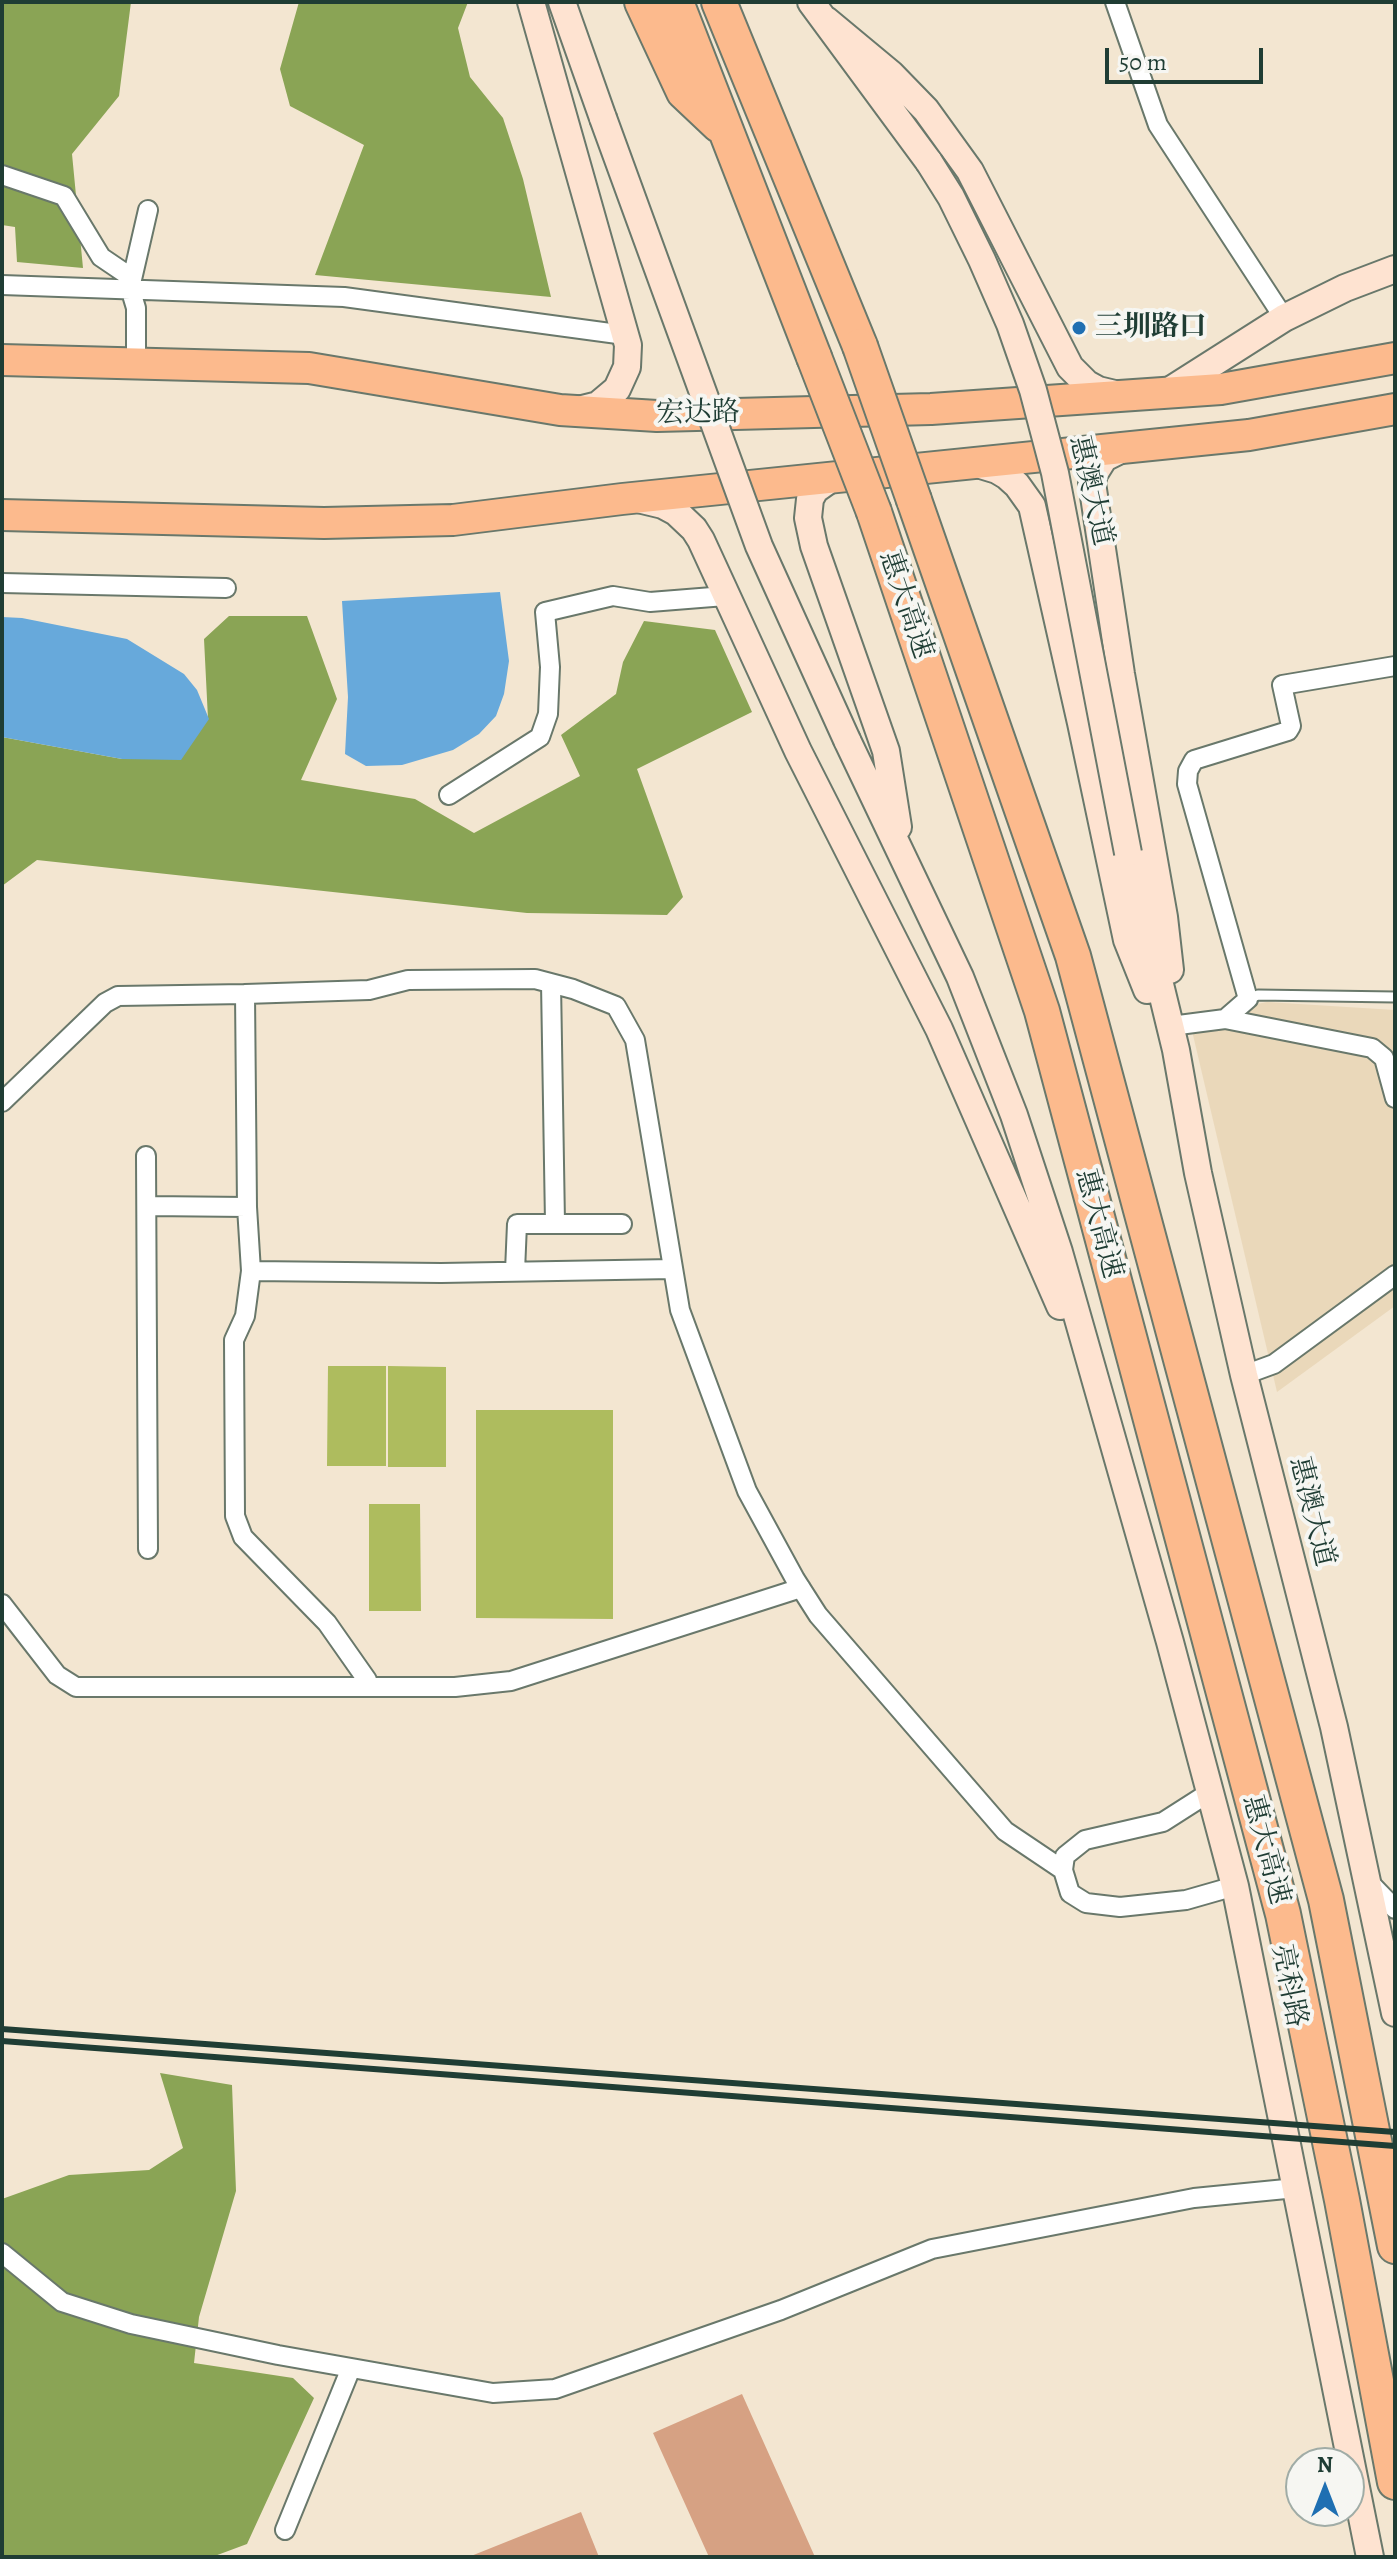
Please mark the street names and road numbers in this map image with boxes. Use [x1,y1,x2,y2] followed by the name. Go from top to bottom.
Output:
[656,396,740,432] street label: 宏达路
[1061,433,1119,549] street label: 惠澳大道
[871,547,939,663] street label: 惠大高速
[1067,1166,1129,1282] street label: 惠大高速
[1281,1454,1341,1570] street label: 惠澳大道
[1234,1792,1296,1908] street label: 惠大高速
[1263,1942,1313,2030] street label: 亮科路

